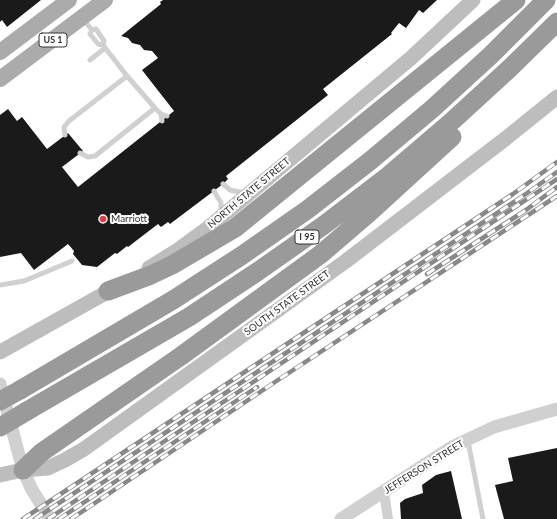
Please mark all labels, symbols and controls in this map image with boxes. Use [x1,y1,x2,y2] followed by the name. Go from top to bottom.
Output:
[39,33,67,47] road number: US 1
[205,155,293,231] street label: NORTH STATE STREET
[111,213,147,225] place label: Marriott
[98,214,108,224] marker: Marriott
[295,230,319,244] road number: I 95
[242,268,332,338] street label: SOUTH STATE STREET
[382,438,466,496] street label: JEFFERSON STREET

